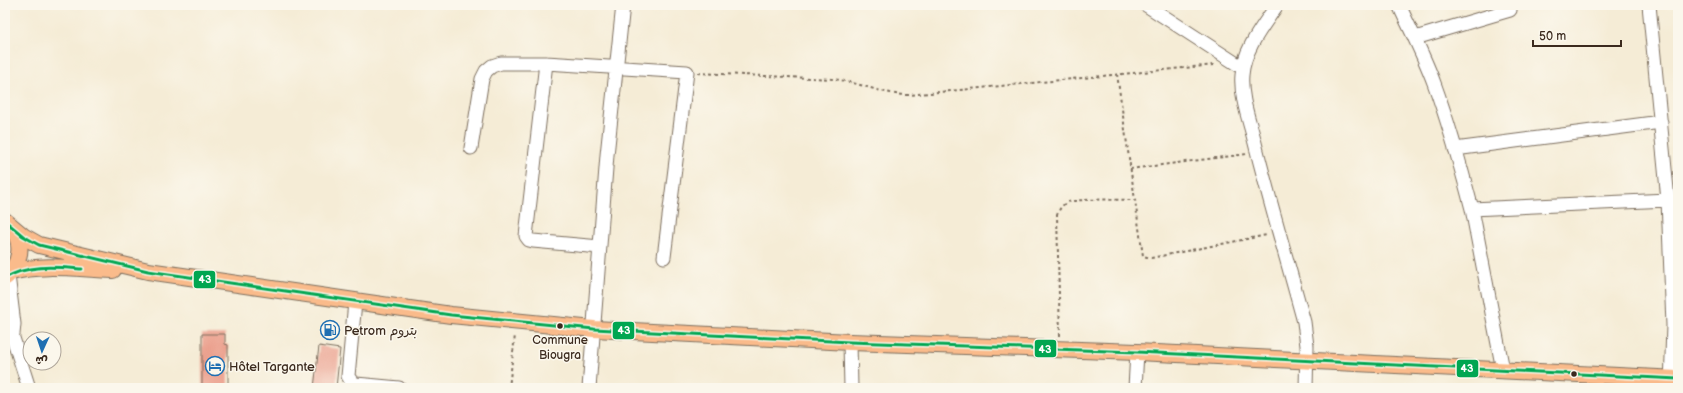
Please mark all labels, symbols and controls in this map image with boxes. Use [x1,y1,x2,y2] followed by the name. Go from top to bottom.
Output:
[1533,22,1621,48] scale bar
[1539,29,1566,44] text: 50 m
[193,270,216,289] line badge: 43
[199,273,212,286] text: 43
[319,319,341,341] fuel station icon: Petrom بتروم
[555,321,565,331] marker: Commune Biougra
[612,321,635,340] line badge: 43
[344,323,417,341] place label: Petrom بتروم
[618,324,631,337] text: 43
[22,331,62,371] north arrow
[532,333,588,363] place label: Commune Biougra
[1034,339,1057,358] line badge: 43
[1039,343,1052,356] text: 43
[35,354,48,367] text: ش
[204,355,226,377] hotel icon: Hôtel Targante
[229,359,315,375] place label: Hôtel Targante
[1456,359,1479,378] line badge: 43
[1461,362,1474,375] text: 43
[1569,369,1579,379] unlabelled marker

